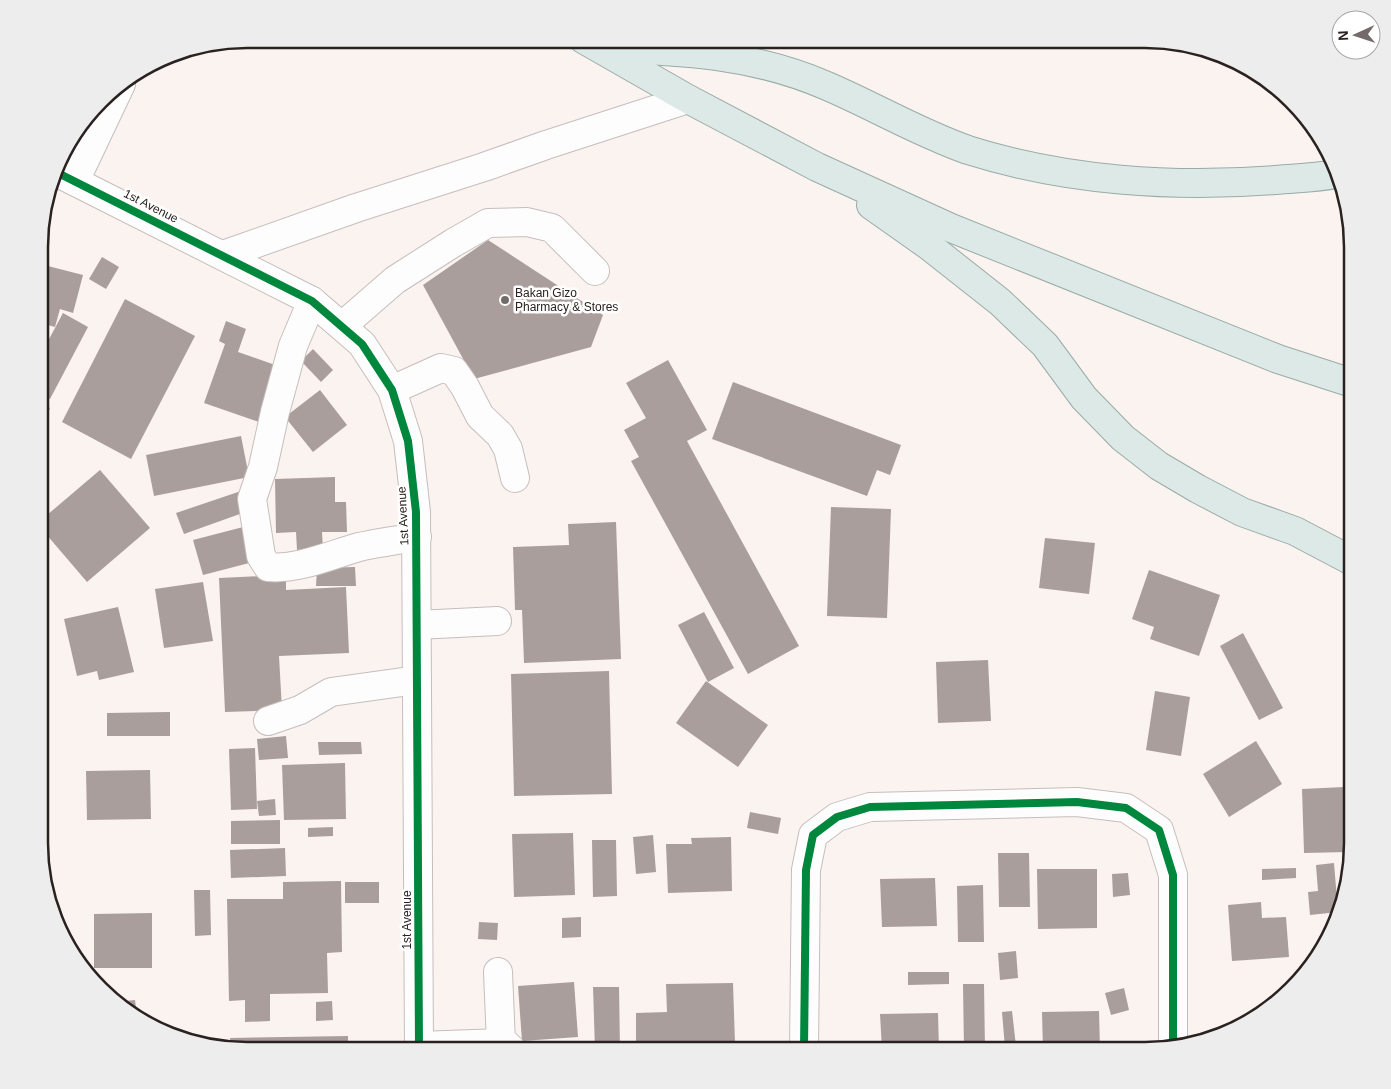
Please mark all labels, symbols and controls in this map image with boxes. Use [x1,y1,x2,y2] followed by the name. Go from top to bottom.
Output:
[1331,10,1381,60] north arrow
[1335,30,1351,41] text: N
[121,186,181,226] street label: 1st Avenue
[515,286,618,314] place label: Bakan Gizo Pharmacy & Stores
[499,294,511,306] marker: Bakan Gizo Pharmacy & Stores
[394,486,412,546] street label: 1st Avenue
[400,890,414,950] street label: 1st Avenue

